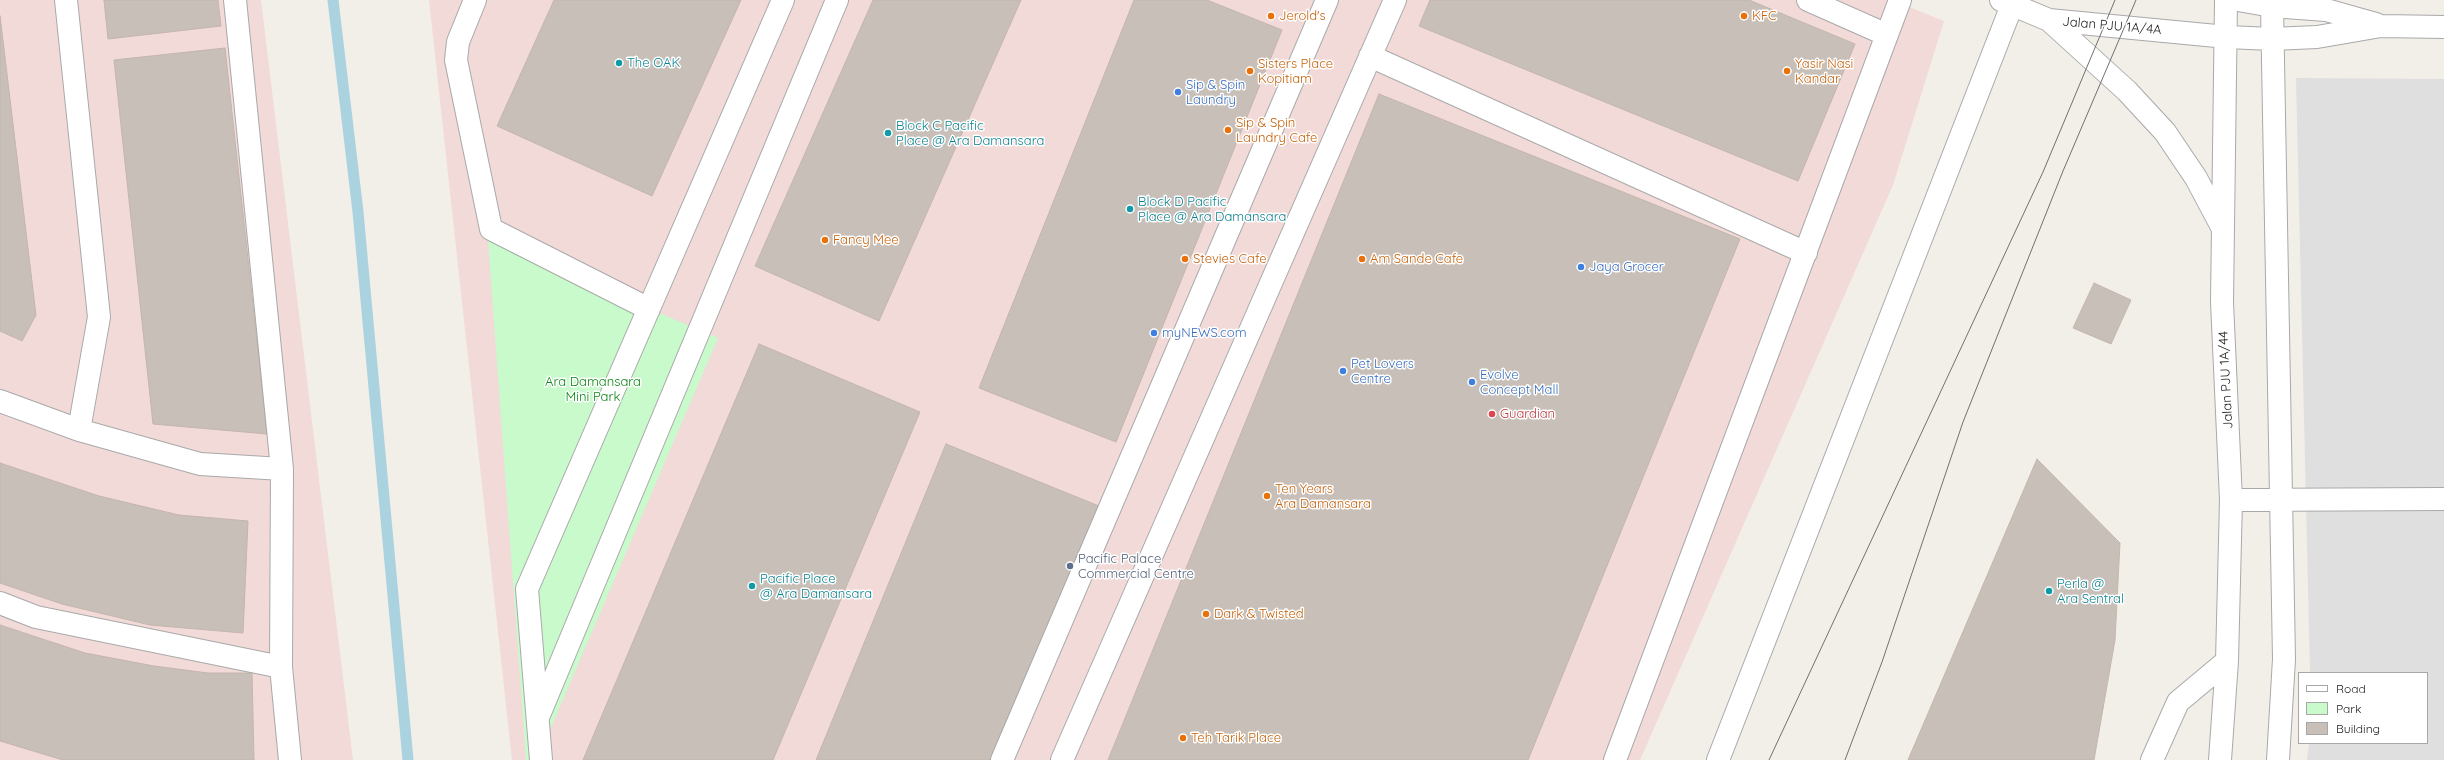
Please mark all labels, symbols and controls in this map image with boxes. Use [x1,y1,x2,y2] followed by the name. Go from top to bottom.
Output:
[1279,8,1326,24] place label: Jerold's
[1752,8,1777,24] place label: KFC
[1266,11,1276,21] marker: Jerold's
[1739,11,1749,21] marker: KFC
[2062,14,2162,38] street label: Jalan PJU 1A/4A
[627,55,680,71] place label: The OAK
[1258,56,1333,87] place label: Sisters Place Kopitiam
[1795,56,1853,87] place label: Yasir Nasi Kandar
[614,58,624,68] marker: The OAK
[1245,66,1255,76] marker: Sisters Place Kopitiam
[1782,66,1792,76] marker: Yasir Nasi Kandar
[1186,77,1245,108] place label: Sip & Spin Laundry
[1173,87,1183,97] marker: Sip & Spin Laundry
[1236,115,1317,146] place label: Sip & Spin Laundry Cafe
[896,118,1044,149] place label: Block C Pacific Place @ Ara Damansara
[1223,125,1233,135] marker: Sip & Spin Laundry Cafe
[883,128,893,138] marker: Block C Pacific Place @ Ara Damansara
[1138,194,1286,225] place label: Block D Pacific Place @ Ara Damansara
[1125,204,1135,214] marker: Block D Pacific Place @ Ara Damansara
[833,232,899,248] place label: Fancy Mee
[820,235,830,245] marker: Fancy Mee
[1193,251,1266,267] place label: Stevies Cafe
[1370,251,1463,267] place label: Am Sande Cafe
[1180,254,1190,264] marker: Stevies Cafe
[1357,254,1367,264] marker: Am Sande Cafe
[1589,259,1664,275] place label: Jaya Grocer
[1576,262,1586,272] marker: Jaya Grocer
[1162,325,1247,341] place label: myNEWS.com
[1149,328,1159,338] marker: myNEWS.com
[2216,331,2236,429] street label: Jalan PJU 1A/44
[1351,356,1414,387] place label: Pet Lovers Centre
[1338,366,1348,376] marker: Pet Lovers Centre
[1480,367,1558,398] place label: Evolve Concept Mall
[545,374,641,405] park label: Ara Damansara Mini Park
[1467,377,1477,387] marker: Evolve Concept Mall
[1500,406,1555,422] place label: Guardian
[1487,409,1497,419] marker: Guardian
[1275,481,1371,512] place label: Ten Years Ara Damansara
[1262,491,1272,501] marker: Ten Years Ara Damansara
[1078,551,1194,582] place label: Pacific Palace Commercial Centre
[1065,561,1075,571] marker: Pacific Palace Commercial Centre
[760,571,872,602] place label: Pacific Place @ Ara Damansara
[2057,576,2124,607] place label: Perla @ Ara Sentral
[747,581,757,591] marker: Pacific Place @ Ara Damansara
[2044,586,2054,596] marker: Perla @ Ara Sentral
[1214,606,1304,622] place label: Dark & Twisted
[1201,609,1211,619] marker: Dark & Twisted
[2298,672,2428,744] legend
[2336,681,2366,696] text: Road
[2336,701,2361,716] text: Park
[2336,721,2380,736] text: Building
[1191,730,1281,746] place label: Teh Tarik Place
[1178,733,1188,743] marker: Teh Tarik Place

